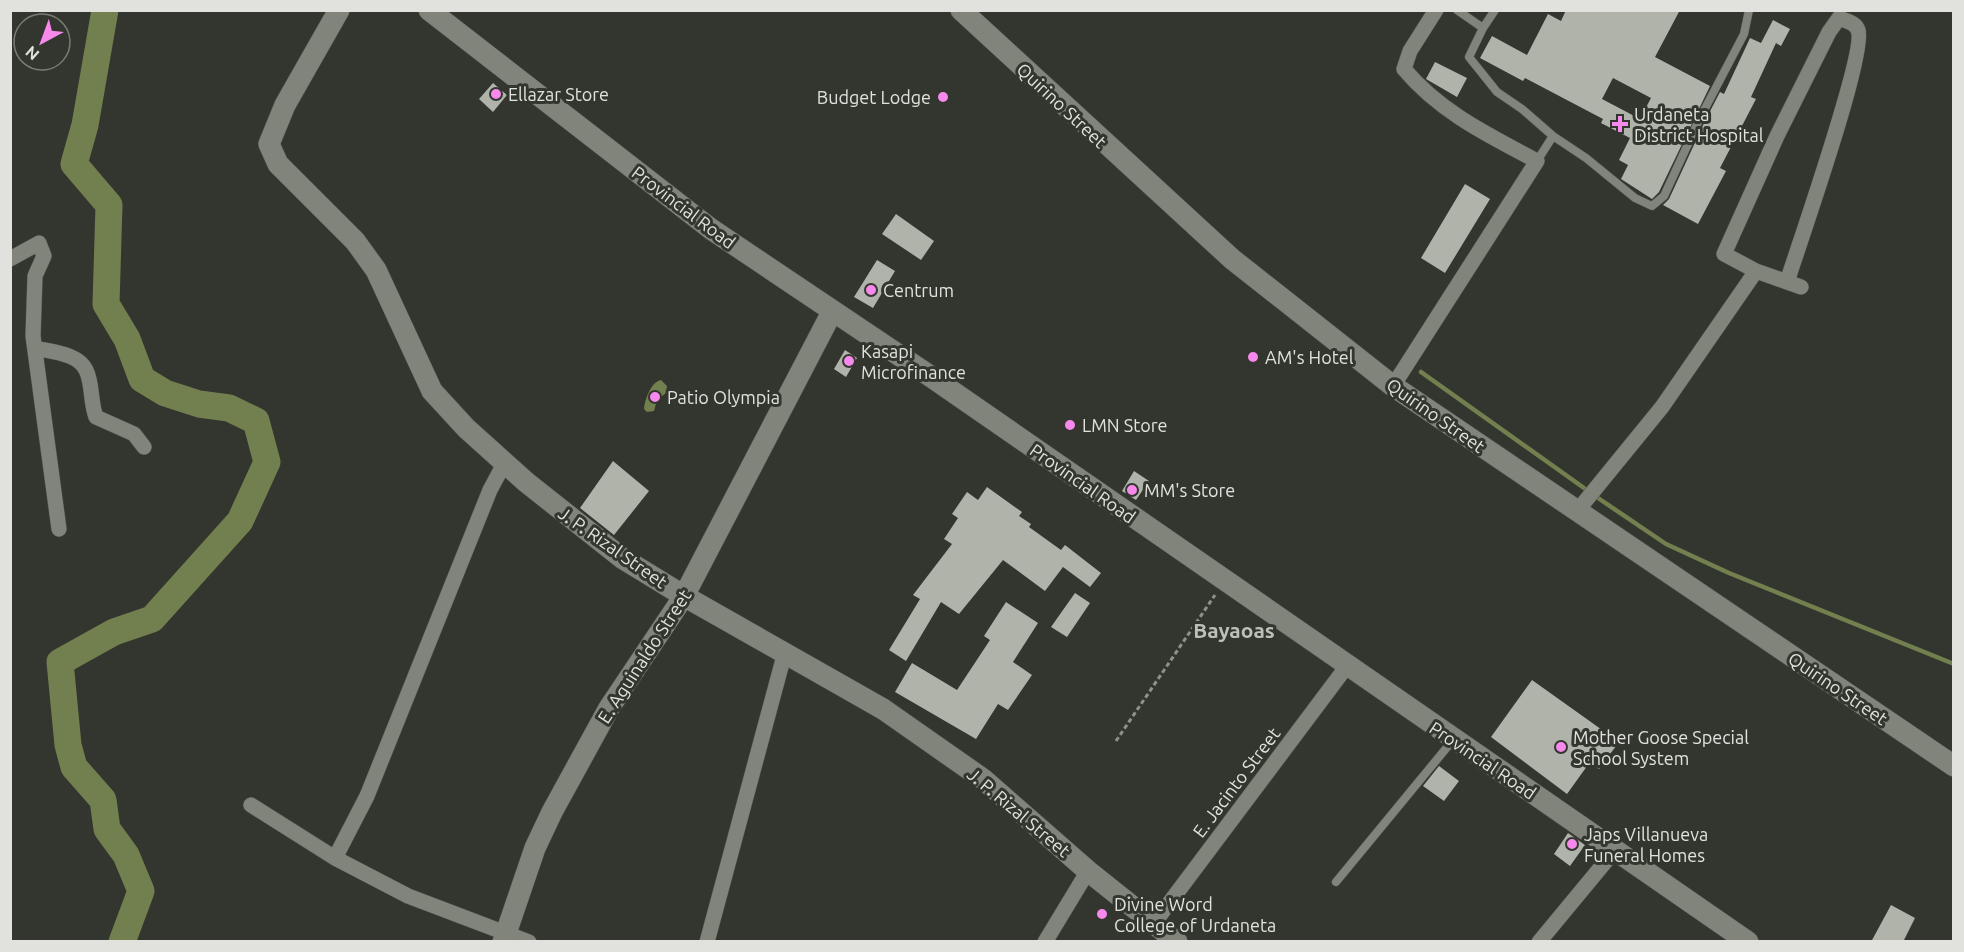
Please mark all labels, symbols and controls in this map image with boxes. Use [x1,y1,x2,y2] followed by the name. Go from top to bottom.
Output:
[12,12,72,72] north arrow
[22,43,43,64] text: N
[1012,58,1111,152] street label: Quirino Street
[508,84,609,104] place label: Ellazar Store
[489,87,503,101] marker: Ellazar Store
[817,87,931,107] place label: Budget Lodge
[936,90,950,104] marker: Budget Lodge
[1634,104,1764,145] place label: Urdaneta District Hospital
[1611,115,1629,133] marker: Urdaneta District Hospital
[629,162,739,252] street label: Provincial Road
[883,280,954,300] place label: Centrum
[864,283,878,297] marker: Centrum
[861,341,966,382] place label: Kasapi Microfinance
[1265,347,1354,367] place label: AM's Hotel
[1246,350,1260,364] marker: AM's Hotel
[842,354,856,368] marker: Kasapi Microfinance
[1383,374,1489,457] street label: Quirino Street
[667,387,780,407] place label: Patio Olympia
[648,390,662,404] marker: Patio Olympia
[1082,415,1168,435] place label: LMN Store
[1063,418,1077,432] marker: LMN Store
[1027,439,1139,527] street label: Provincial Road
[1144,480,1235,500] place label: MM's Store
[1125,483,1139,497] marker: MM's Store
[555,502,671,592] street label: J. P. Rizal Street
[593,585,695,727] street label: E. Aguinaldo Street
[1193,618,1275,642] district label: Bayaoas
[1784,648,1891,729] street label: Quirino Street
[1426,717,1540,803] street label: Provincial Road
[1188,723,1284,841] street label: E. Jacinto Street
[1573,727,1749,768] place label: Mother Goose Special School System
[1554,740,1568,754] marker: Mother Goose Special School System
[964,763,1074,861] street label: J. P. Rizal Street
[1584,824,1708,865] place label: Japs Villanueva Funeral Homes
[1565,837,1579,851] marker: Japs Villanueva Funeral Homes
[1114,894,1276,935] place label: Divine Word College of Urdaneta
[1095,907,1109,921] marker: Divine Word College of Urdaneta

